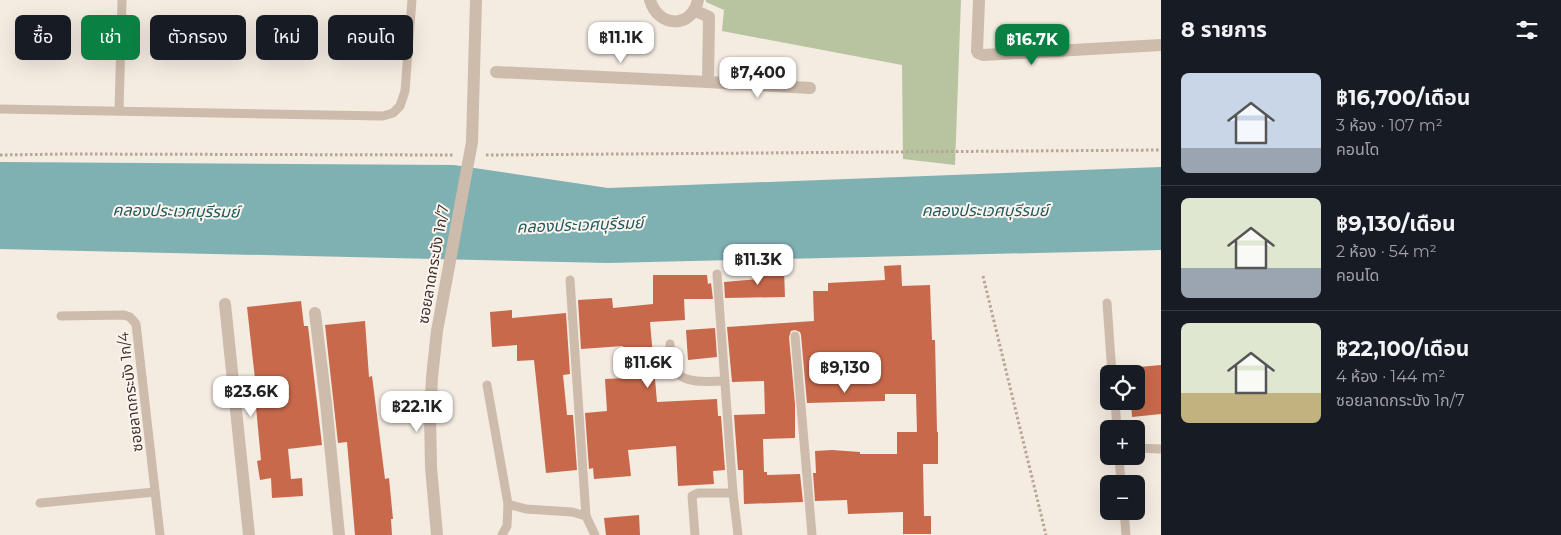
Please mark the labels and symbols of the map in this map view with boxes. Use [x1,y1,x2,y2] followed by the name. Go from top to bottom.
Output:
[580,22,662,64] pin: ฿11.1K
[991,23,1073,66] pin: ฿16.7K
[717,56,799,99] pin: ฿7,400
[112,200,243,223] water label: คลองประเวศบุรีรมย์
[922,201,1051,221] water label: คลองประเวศบุรีรมย์
[413,203,453,325] street label: ซอยลาดกระบัง 1ก/7
[516,213,647,238] water label: คลองประเวศบุรีรมย์
[717,244,799,286] pin: ฿11.3K
[113,331,147,453] street label: ซอยลาดกระบัง 1ก/4
[607,346,689,389] pin: ฿11.6K
[804,352,886,394] pin: ฿9,130
[210,376,292,418] pin: ฿23.6K
[376,390,458,433] pin: ฿22.1K

